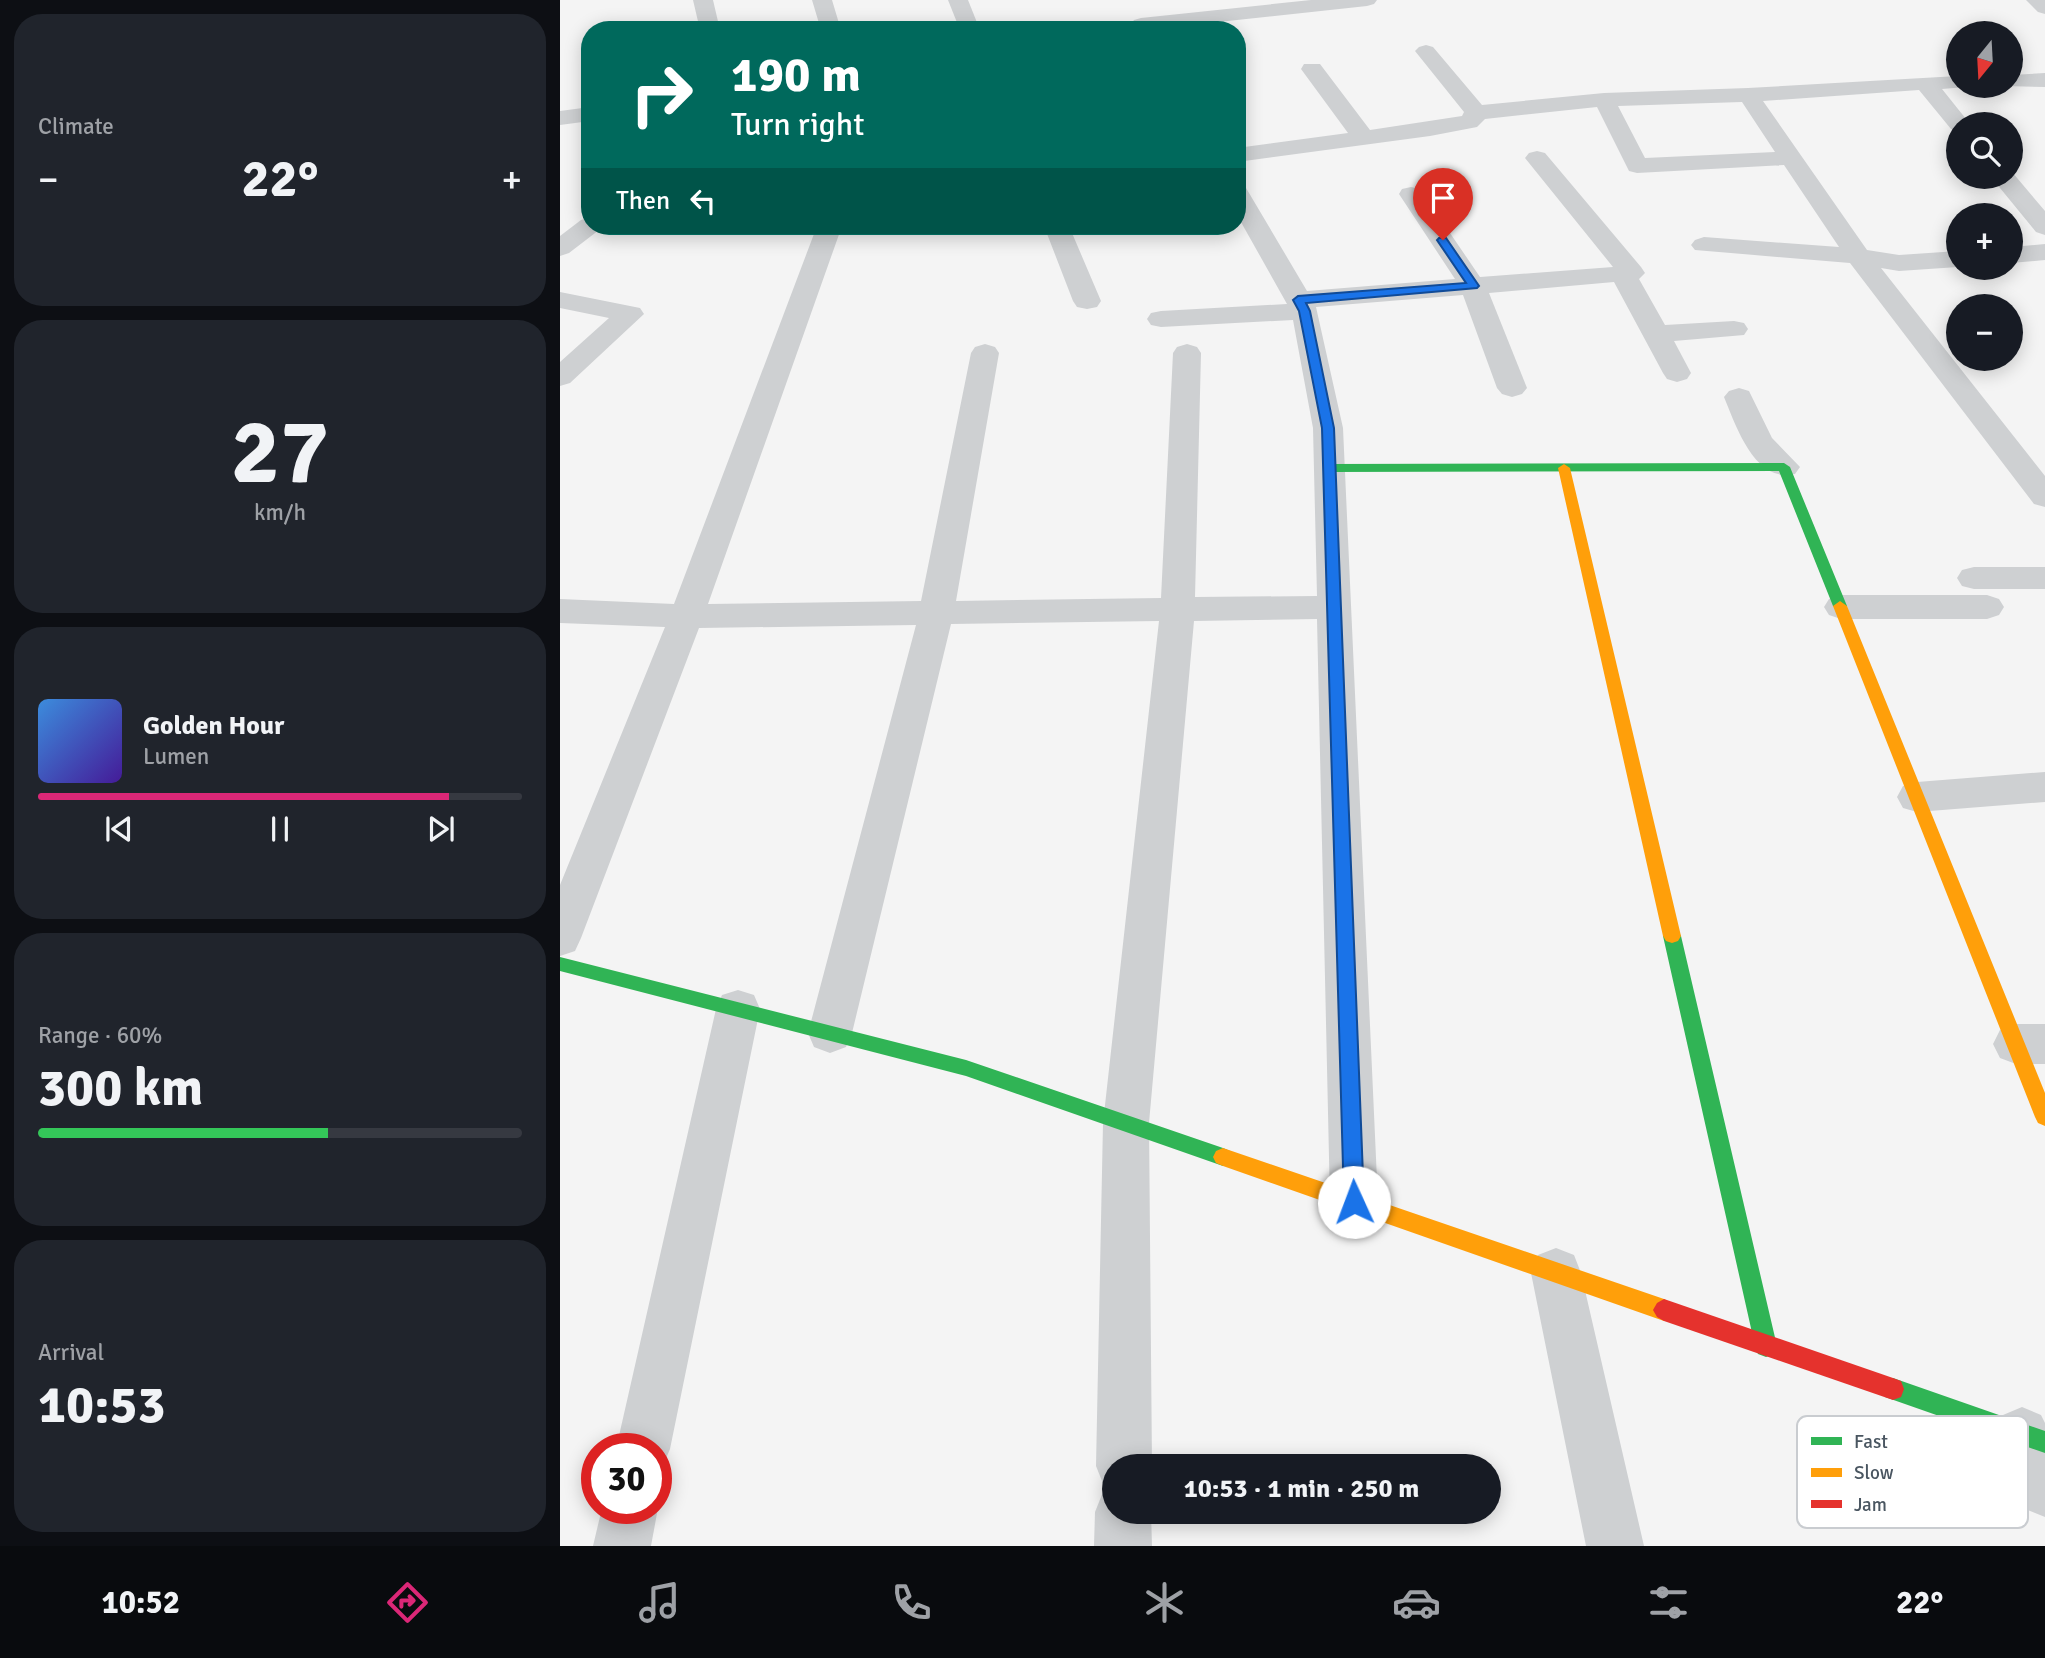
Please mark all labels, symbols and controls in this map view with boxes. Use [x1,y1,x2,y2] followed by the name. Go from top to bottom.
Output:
[1946,21,2023,98] north arrow
[1946,21,2023,371] map controls
[731,45,861,105] text: 190 m
[616,49,707,140] icon: right
[731,105,864,144] text: Turn right
[38,112,114,141] text: Climate
[1946,112,2023,189] button: search
[242,147,318,211] text: 22°
[38,156,59,203] text: −
[501,156,522,203] text: +
[1413,168,1473,240] pin
[1424,179,1462,217] icon: arrive
[684,182,722,220] icon: left
[616,185,670,217] text: Then
[1946,203,2023,280] button: +
[1946,294,2023,371] button: −
[231,396,329,509] text: 27
[254,498,306,527] text: km/h
[143,710,284,742] text: Golden Hour
[143,742,209,771] text: Lumen
[100,810,138,848] icon: previous
[261,810,299,848] icon: pause
[422,810,460,848] icon: next
[38,1021,162,1050] text: Range · 60%
[38,1056,203,1120] text: 300 km
[1317,1165,1391,1239] position arrow
[38,1338,104,1367] text: Arrival
[38,1373,166,1437] text: 10:53
[1797,1416,2028,1528] legend
[1854,1430,1888,1454] text: Fast
[581,1433,672,1524] speed limit sign: 30
[1854,1461,1894,1485] text: Slow
[1184,1473,1419,1505] text: 10:53 · 1 min · 250 m
[1854,1493,1887,1517] text: Jam
[383,1578,432,1627] icon: directions
[635,1578,684,1627] icon: music
[887,1578,936,1627] icon: phone
[1140,1578,1189,1627] icon: climate
[1392,1578,1441,1627] icon: car
[1644,1578,1693,1627] icon: filters
[102,1583,180,1622] text: 10:52
[1896,1583,1943,1622] text: 22°

